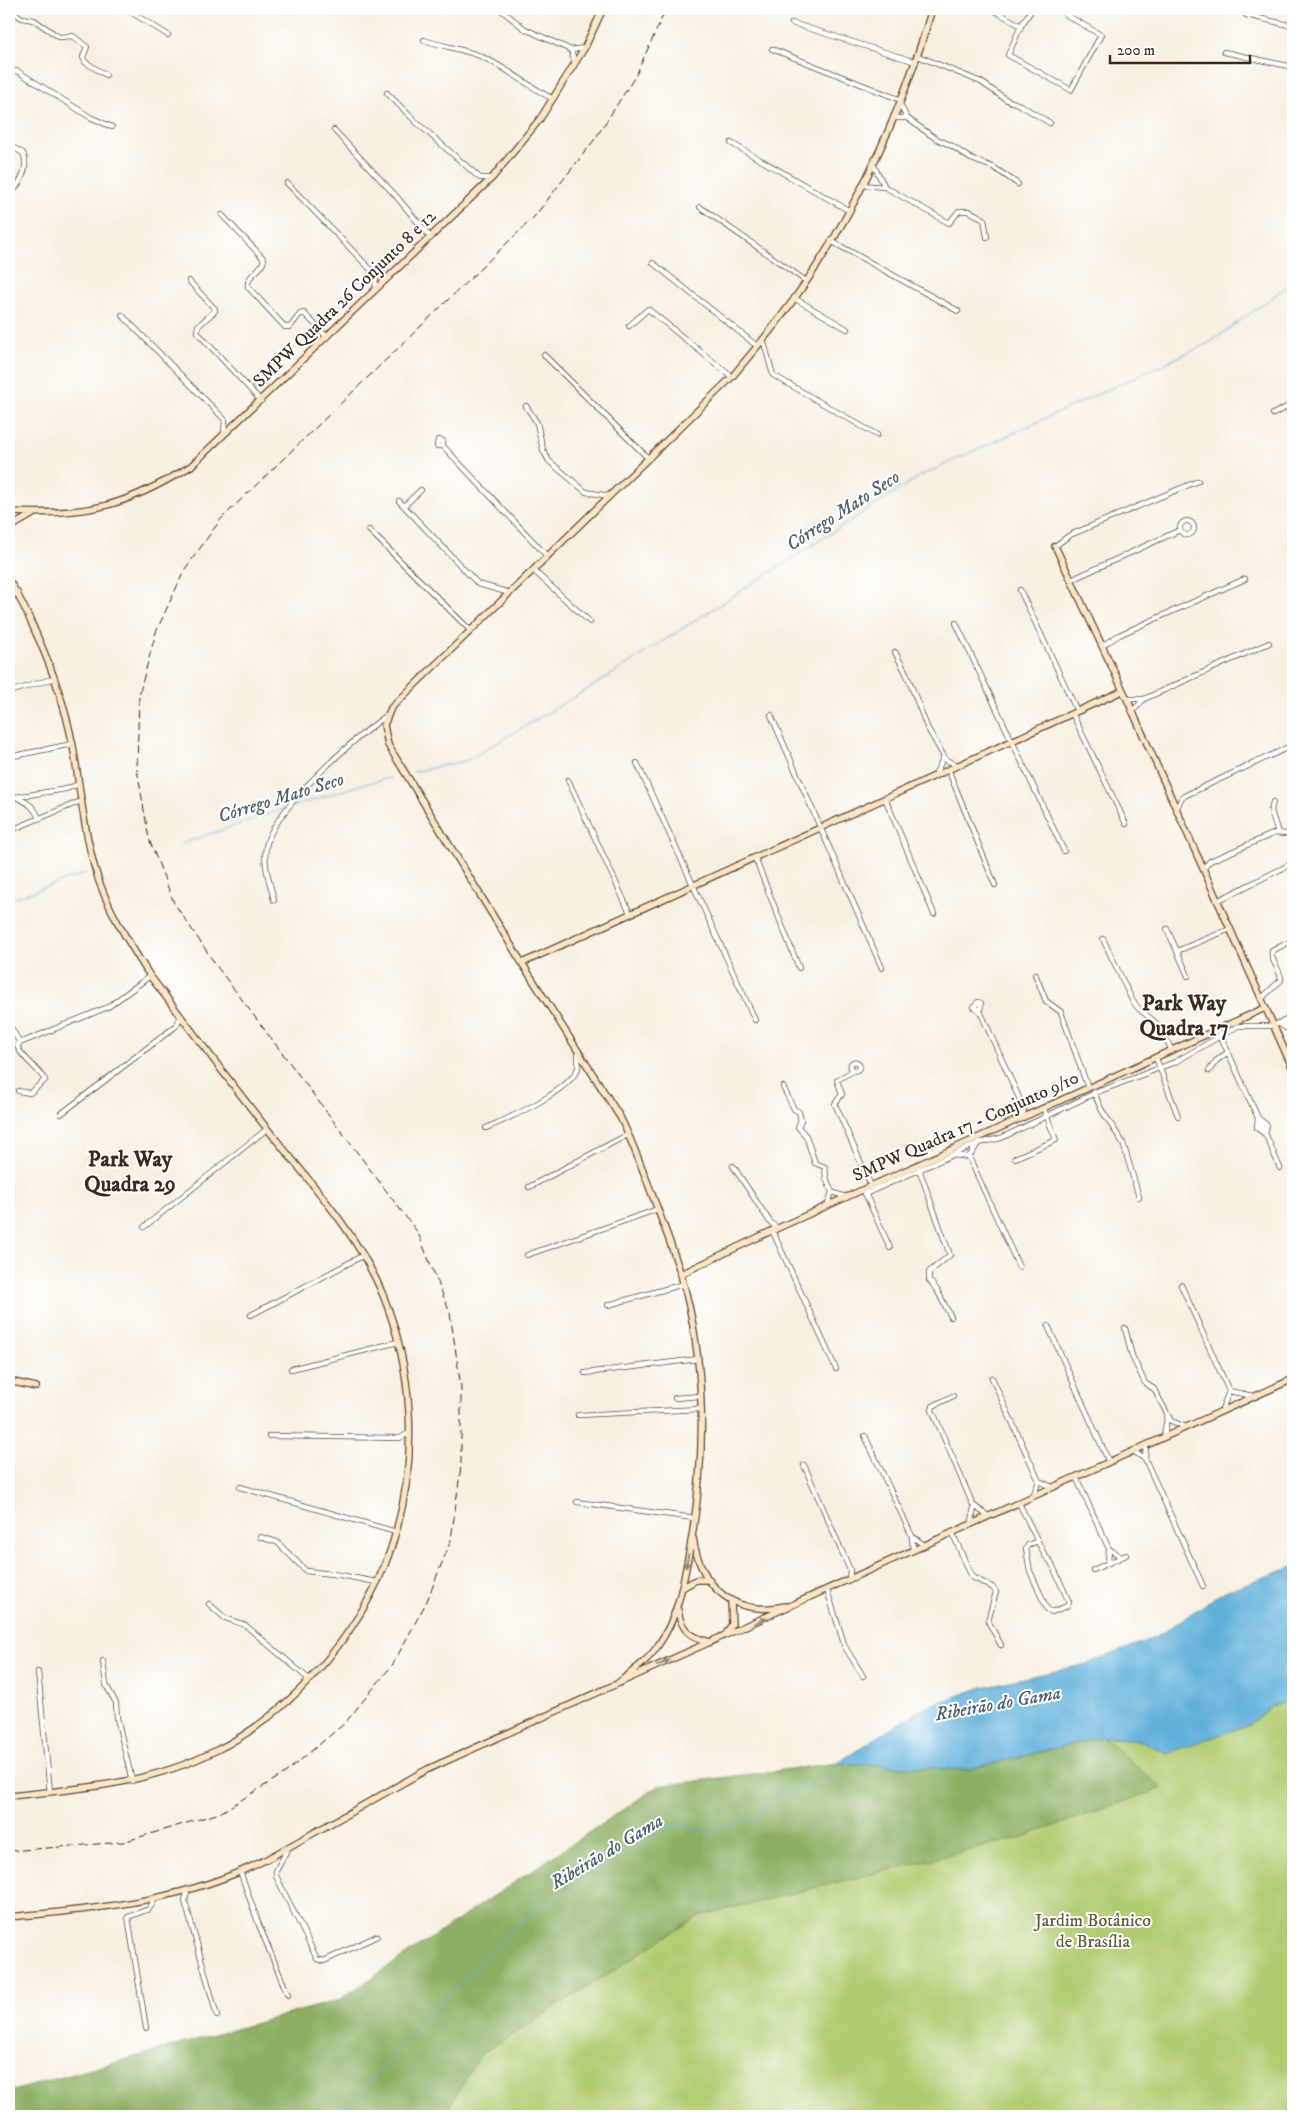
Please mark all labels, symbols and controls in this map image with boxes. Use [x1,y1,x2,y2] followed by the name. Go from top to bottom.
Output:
[1110,32,1250,64] scale bar
[1117,41,1155,60] text: 200 m
[249,206,441,392] street label: SMPW Quadra 26 Conjunto 8 e 12
[782,466,904,556] water label: Córrego Mato Seco
[215,768,347,828] water label: Córrego Mato Seco
[1139,990,1229,1042] district label: Park Way Quadra 17
[849,1067,1083,1187] street label: SMPW Quadra 17 - Conjunto 9/10
[84,1146,176,1198] district label: Park Way Quadra 29
[683,1554,691,1570] one-way arrow
[753,1616,767,1624] one-way arrow
[656,1659,670,1667] one-way arrow
[932,1682,1063,1727] water label: Ribeirão do Gama
[546,1809,667,1895] water label: Ribeirão do Gama
[1033,1910,1151,1953] park label: Jardim Botânico de Brasília

